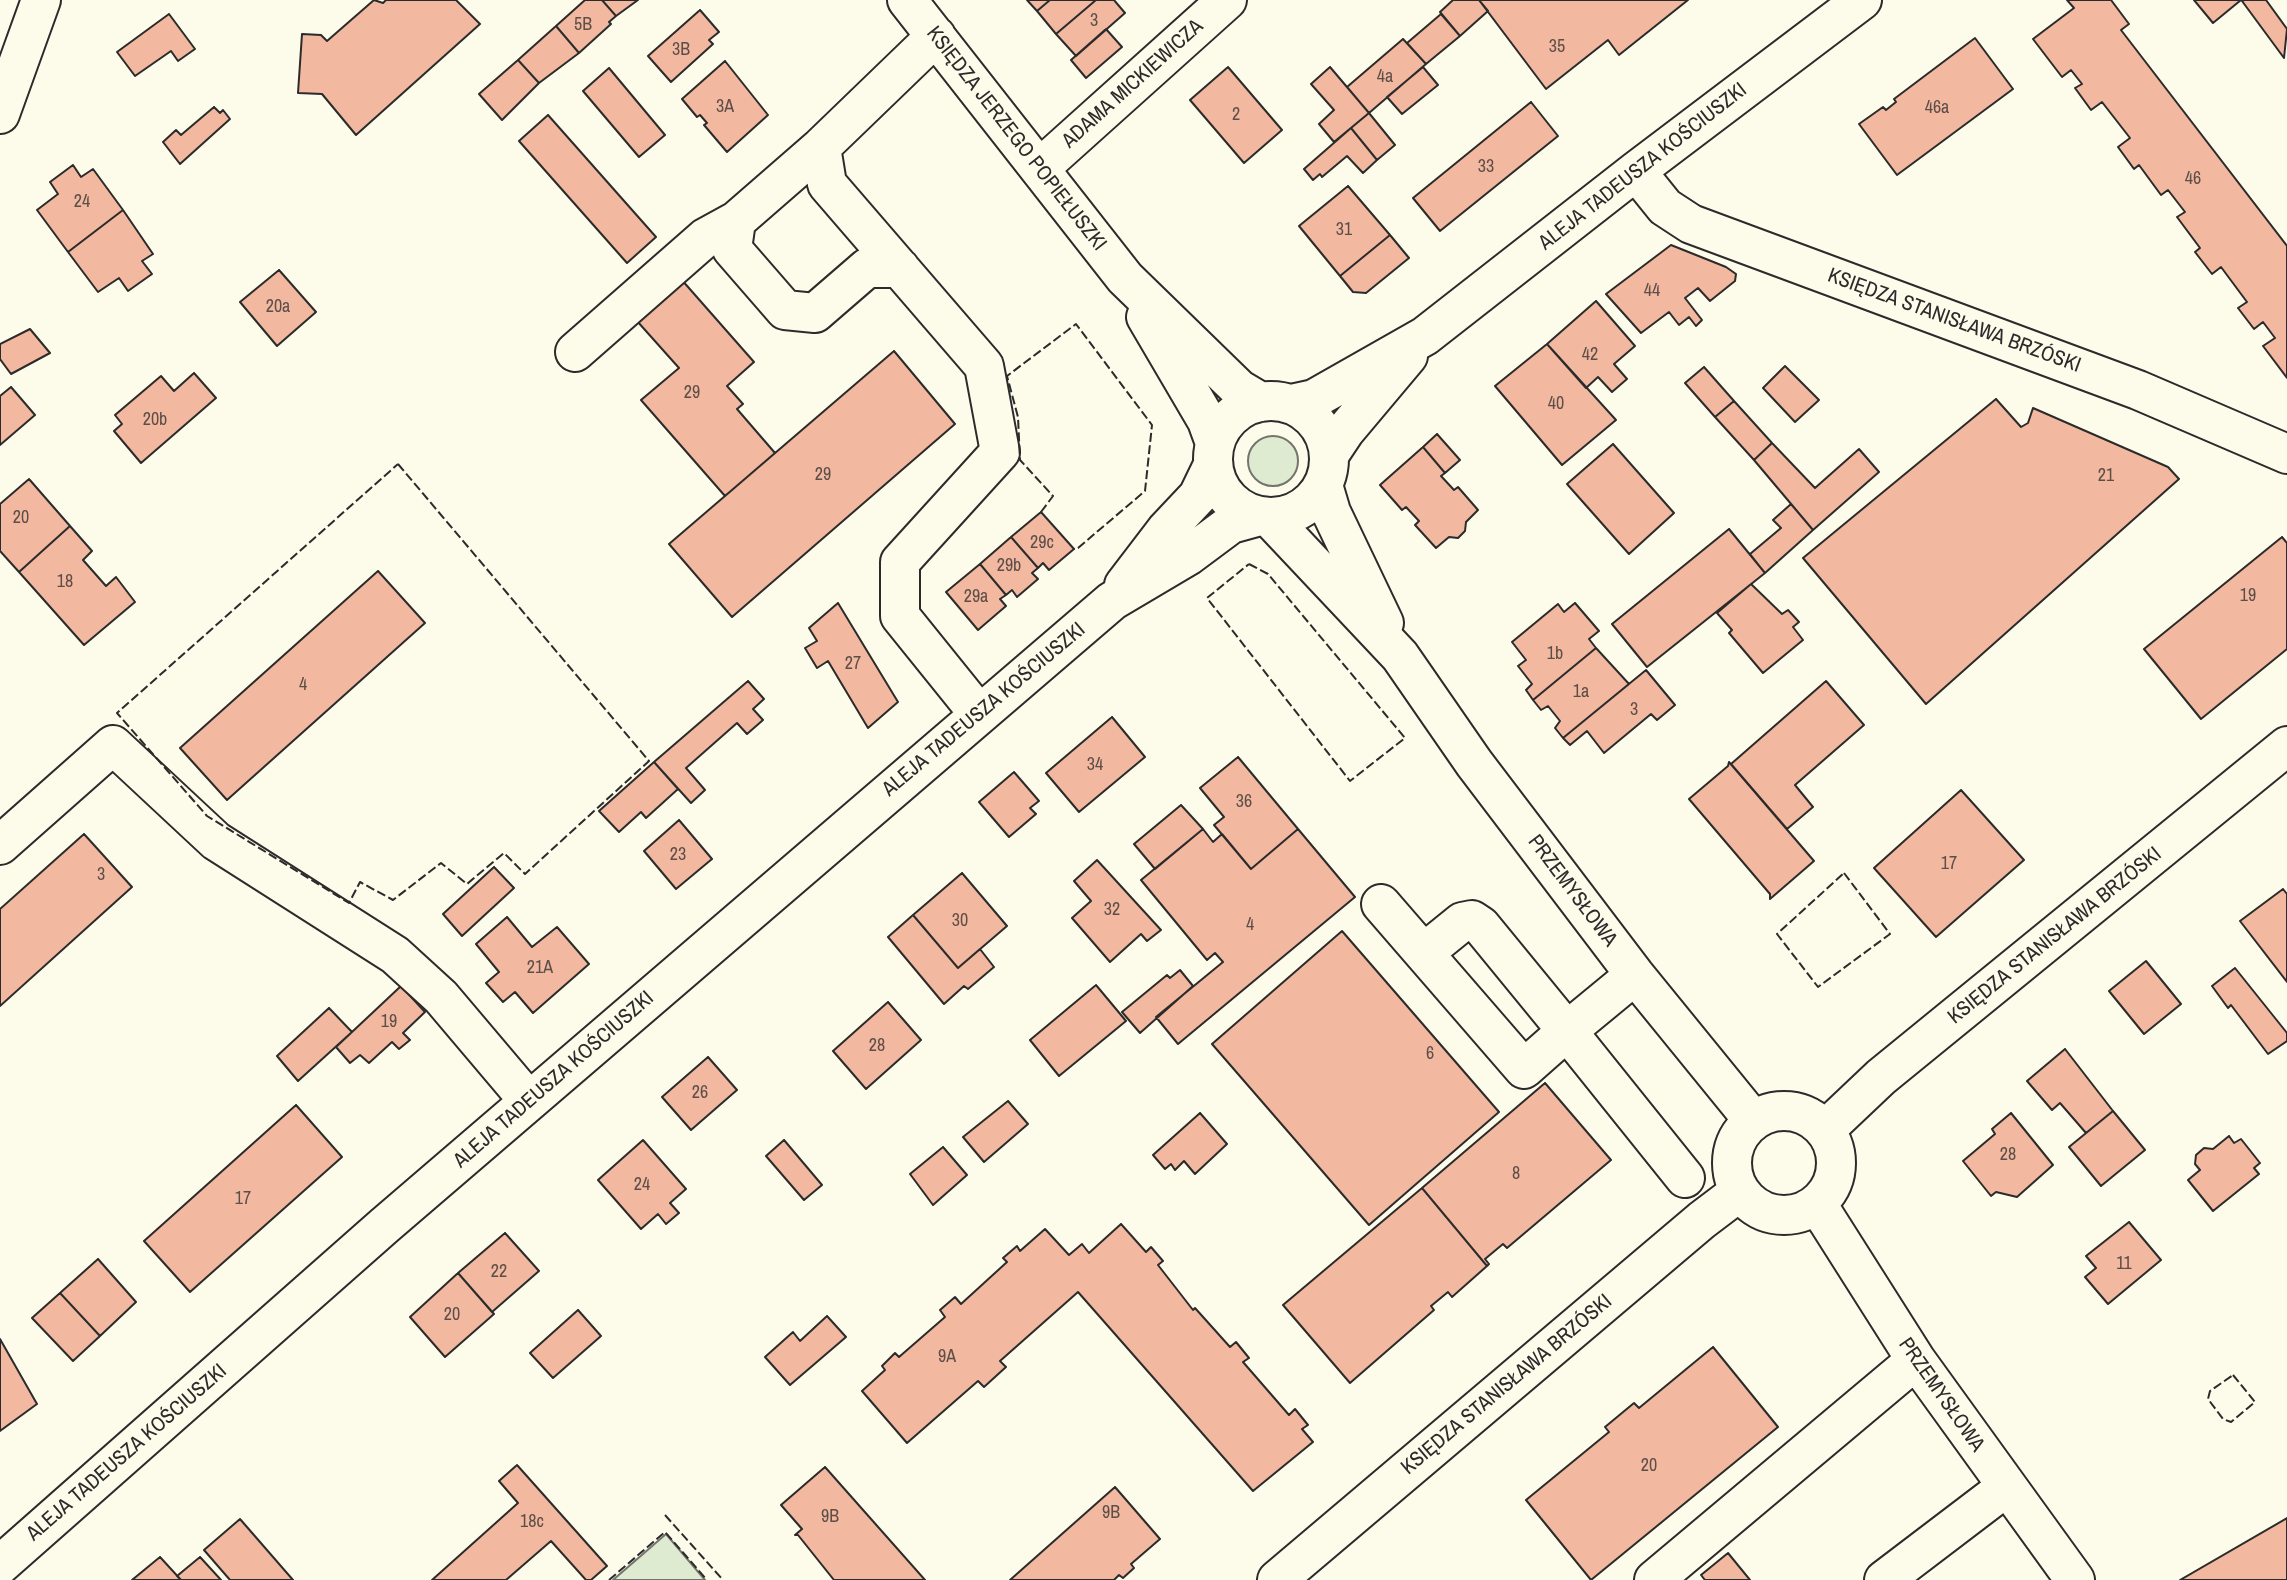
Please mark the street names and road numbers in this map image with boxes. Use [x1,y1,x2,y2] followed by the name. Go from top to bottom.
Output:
[1057,14,1209,154] street label: ADAMA MICKIEWICZA
[921,22,1111,256] street label: KSIĘDZA JERZEGO POPIEŁUSZKI
[1534,78,1752,256] street label: ALEJA TADEUSZA KOŚCIUSZKI
[1824,263,2084,379] street label: KSIĘDZA STANISŁAWA BRZÓSKI
[877,618,1091,802] street label: ALEJA TADEUSZA KOŚCIUSZKI
[1522,830,1622,952] street label: PRZEMYSŁOWA
[1943,842,2167,1030] street label: KSIĘDZA STANISŁAWA BRZÓSKI
[449,986,659,1174] street label: ALEJA TADEUSZA KOŚCIUSZKI
[1396,1289,1618,1481] street label: KSIĘDZA STANISŁAWA BRZÓSKI
[1892,1333,1990,1457] street label: PRZEMYSŁOWA
[22,1359,232,1547] street label: ALEJA TADEUSZA KOŚCIUSZKI

